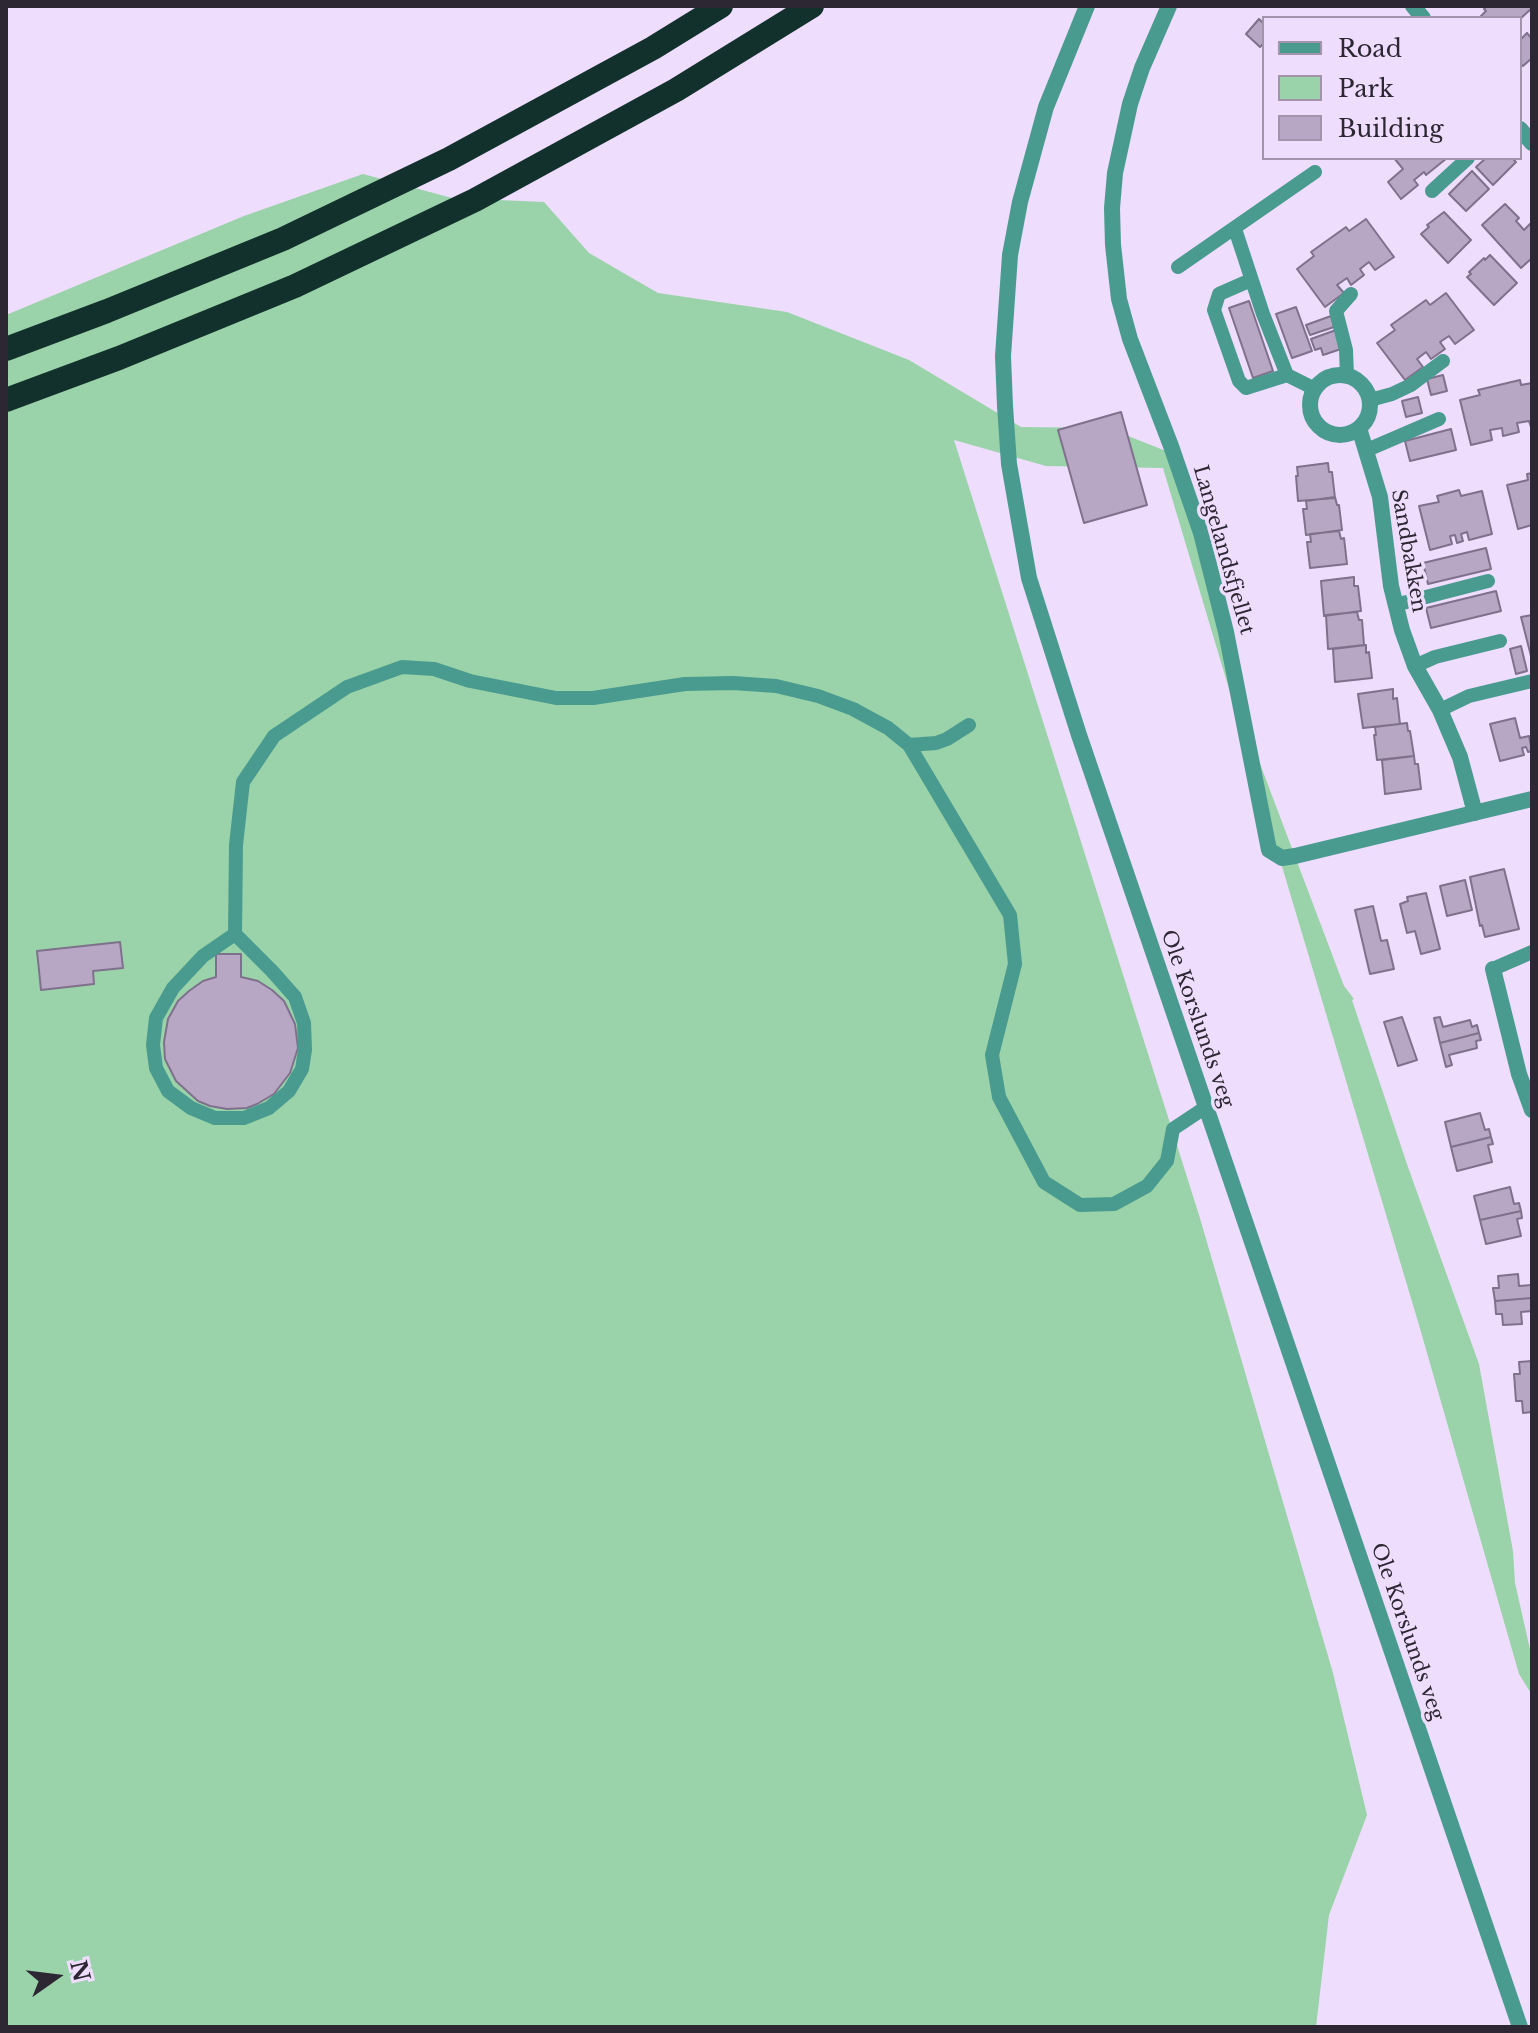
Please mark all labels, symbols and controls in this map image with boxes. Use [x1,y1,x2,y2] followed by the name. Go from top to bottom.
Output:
[1262,16,1522,160] legend
[1338,34,1402,63] text: Road
[1338,74,1394,103] text: Park
[1338,114,1444,143] text: Building
[1187,463,1259,637] street label: Langelandsfjellet
[1385,488,1431,614] street label: Sandbakken
[1155,927,1239,1111] street label: Ole Korslunds veg
[1365,1540,1449,1724] street label: Ole Korslunds veg
[16,1937,96,2017] north arrow
[64,1958,95,1984] text: N

